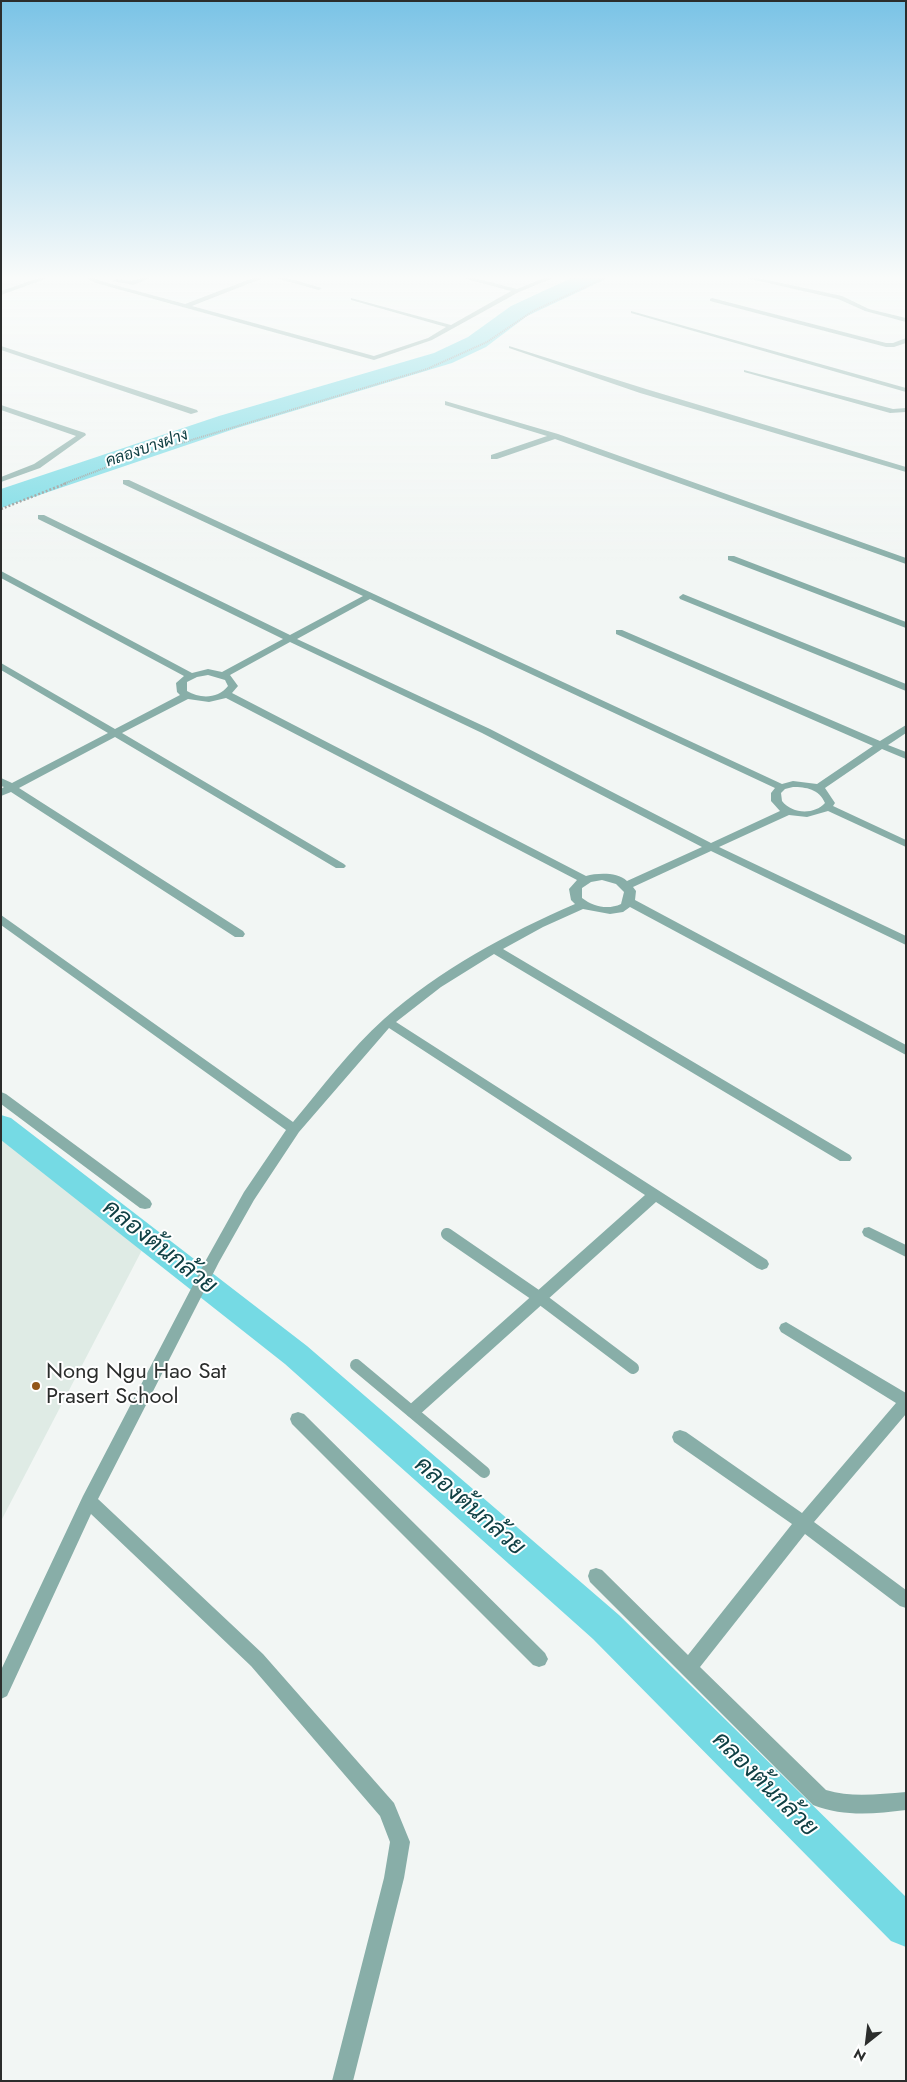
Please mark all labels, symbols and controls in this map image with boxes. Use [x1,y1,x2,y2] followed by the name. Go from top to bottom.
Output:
[103,426,191,472] water label: คลองบางฝาง
[96,1194,222,1302] water label: คลองต้นกล้วย
[46,1360,226,1412] place label: Nong Ngu Hao Sat Prasert School
[30,1380,42,1392] marker: Nong Ngu Hao Sat Prasert School
[408,1451,530,1563] water label: คลองต้นกล้วย
[705,1726,823,1844] water label: คลองต้นกล้วย
[842,2017,892,2067] north arrow
[850,2044,869,2067] text: N

